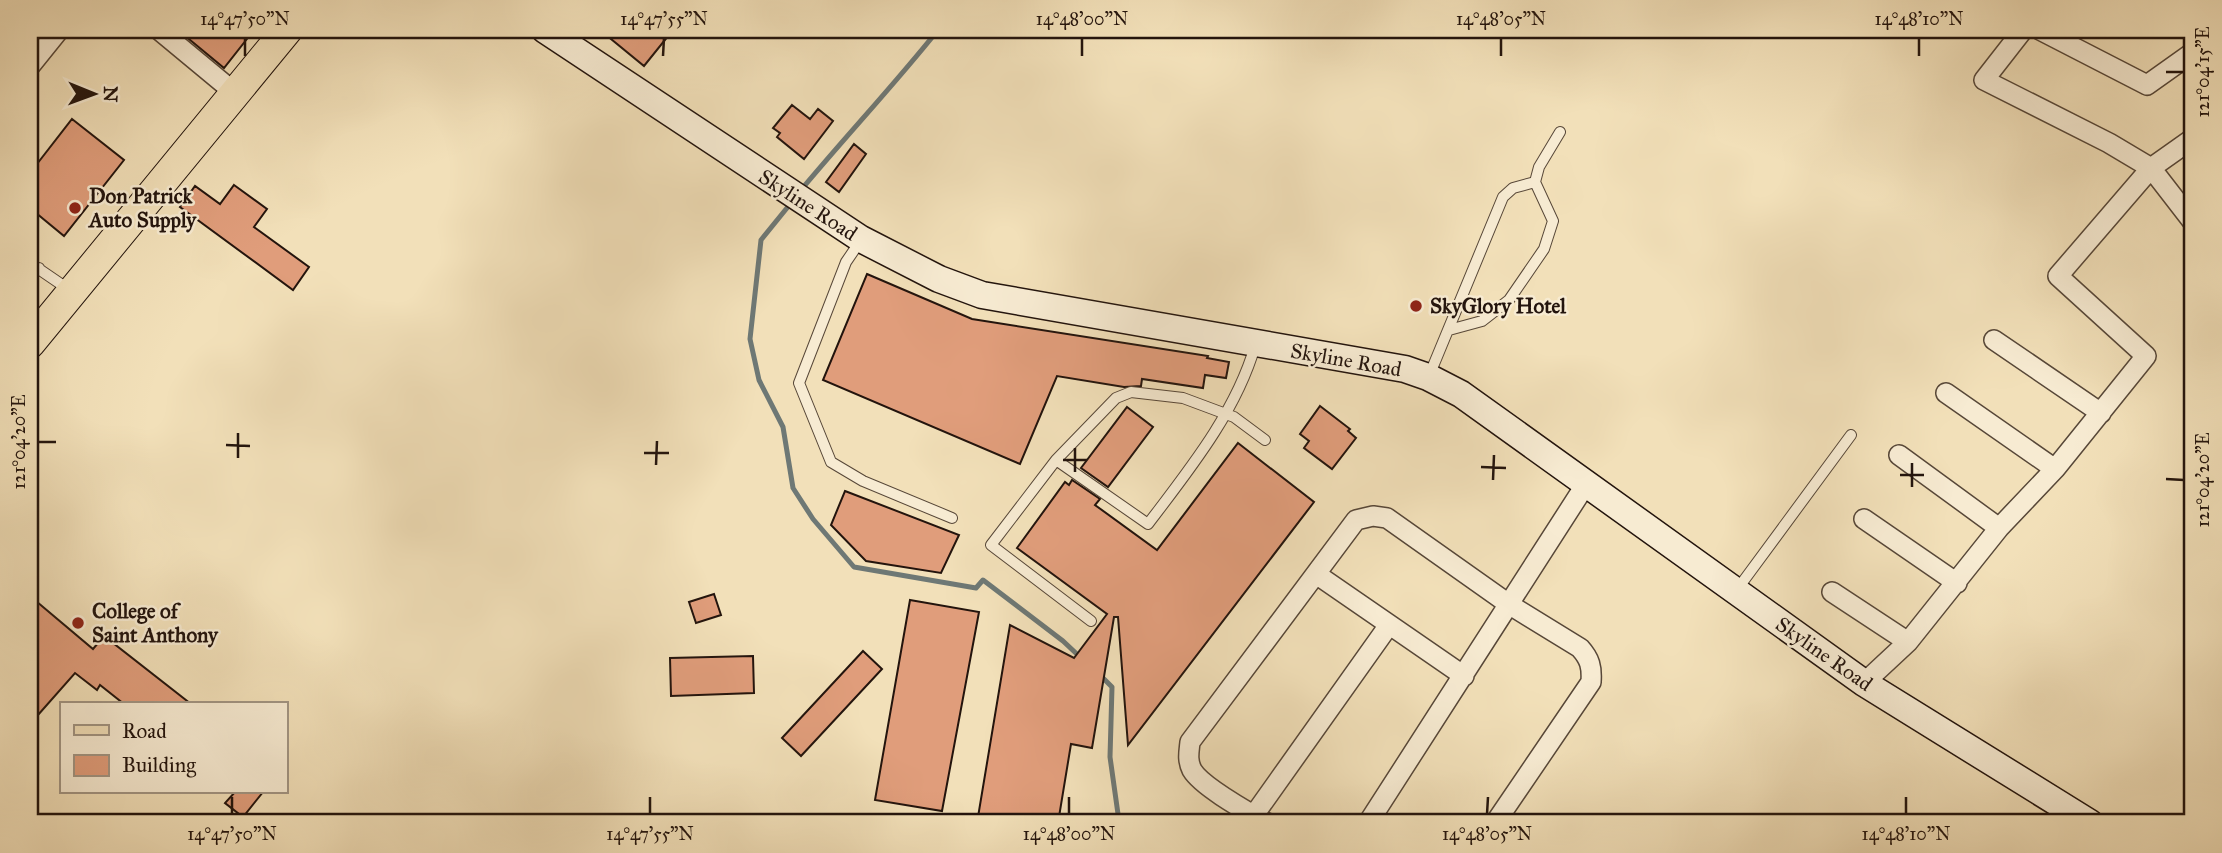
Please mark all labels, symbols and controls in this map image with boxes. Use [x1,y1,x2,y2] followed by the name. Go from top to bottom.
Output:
[200,8,290,30] text: 14°47'50"N
[620,8,708,30] text: 14°47'55"N
[1036,8,1128,30] text: 14°48'00"N
[1456,8,1546,30] text: 14°48'05"N
[1875,8,1963,30] text: 14°48'10"N
[2192,26,2214,118] text: 121°04'15"E
[60,60,130,130] north arrow
[99,86,122,103] text: N
[754,163,863,247] street label: Skyline Road
[87,183,197,233] place label: Don Patrick Auto Supply
[67,200,83,216] marker: Don Patrick Auto Supply
[1430,293,1567,319] place label: SkyGlory Hotel
[1408,298,1424,314] marker: SkyGlory Hotel
[1288,337,1404,383] street label: Skyline Road
[8,394,30,490] text: 121°04'20"E
[2192,432,2214,528] text: 121°04'20"E
[92,598,219,648] place label: College of Saint Anthony
[1770,611,1878,697] street label: Skyline Road
[70,615,86,631] marker: College of Saint Anthony
[60,702,287,794] legend
[122,718,167,744] text: Road
[122,752,196,778] text: Building
[187,823,277,845] text: 14°47'50"N
[606,823,694,845] text: 14°47'55"N
[1023,823,1115,845] text: 14°48'00"N
[1442,823,1532,845] text: 14°48'05"N
[1862,823,1950,845] text: 14°48'10"N

